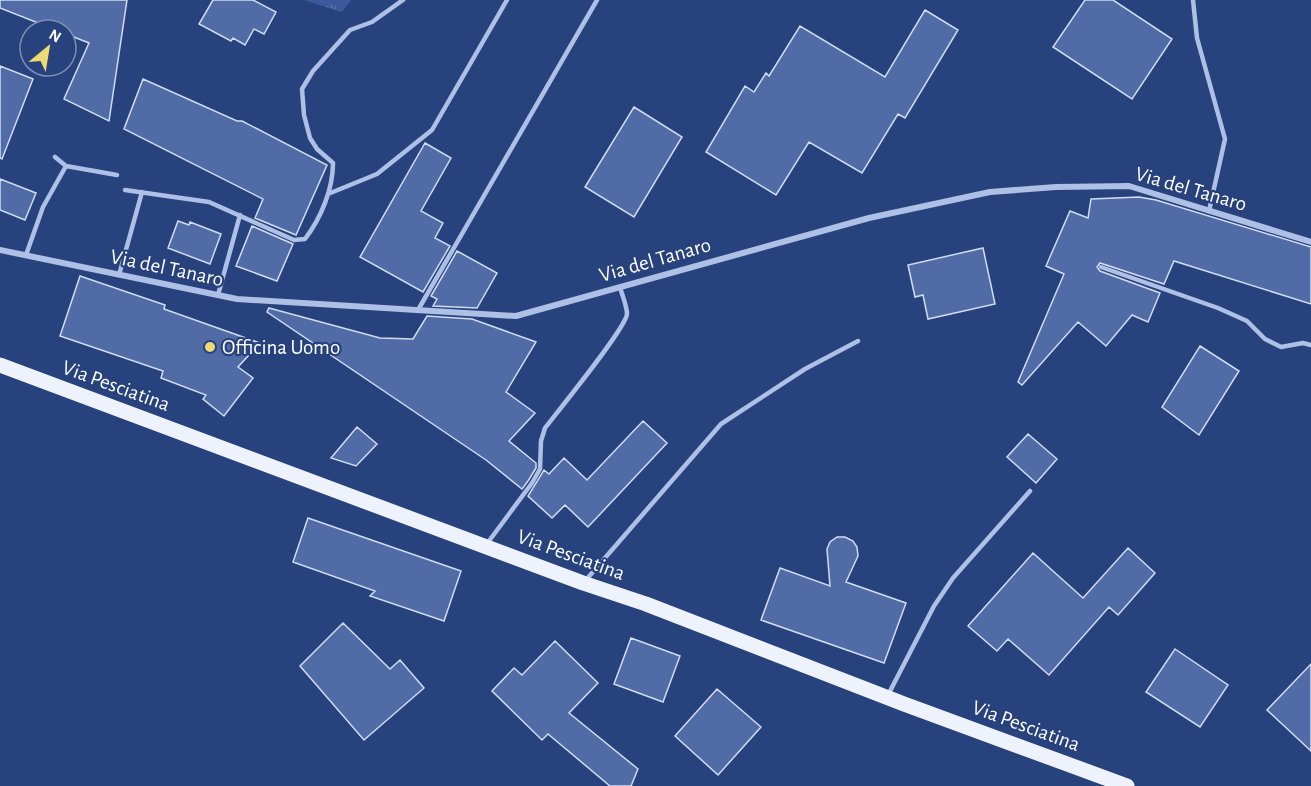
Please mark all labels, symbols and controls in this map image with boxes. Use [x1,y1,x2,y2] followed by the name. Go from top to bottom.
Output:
[18,18,78,78] north arrow
[46,26,64,46] text: N
[1133,163,1249,215] street label: Via del Tanaro
[597,234,713,286] street label: Via del Tanaro
[109,246,225,290] street label: Via del Tanaro
[222,337,340,358] place label: Officina Uomo
[203,340,217,354] marker: Officina Uomo
[59,357,173,415] street label: Via Pesciatina
[514,526,628,584] street label: Via Pesciatina
[969,697,1083,755] street label: Via Pesciatina

